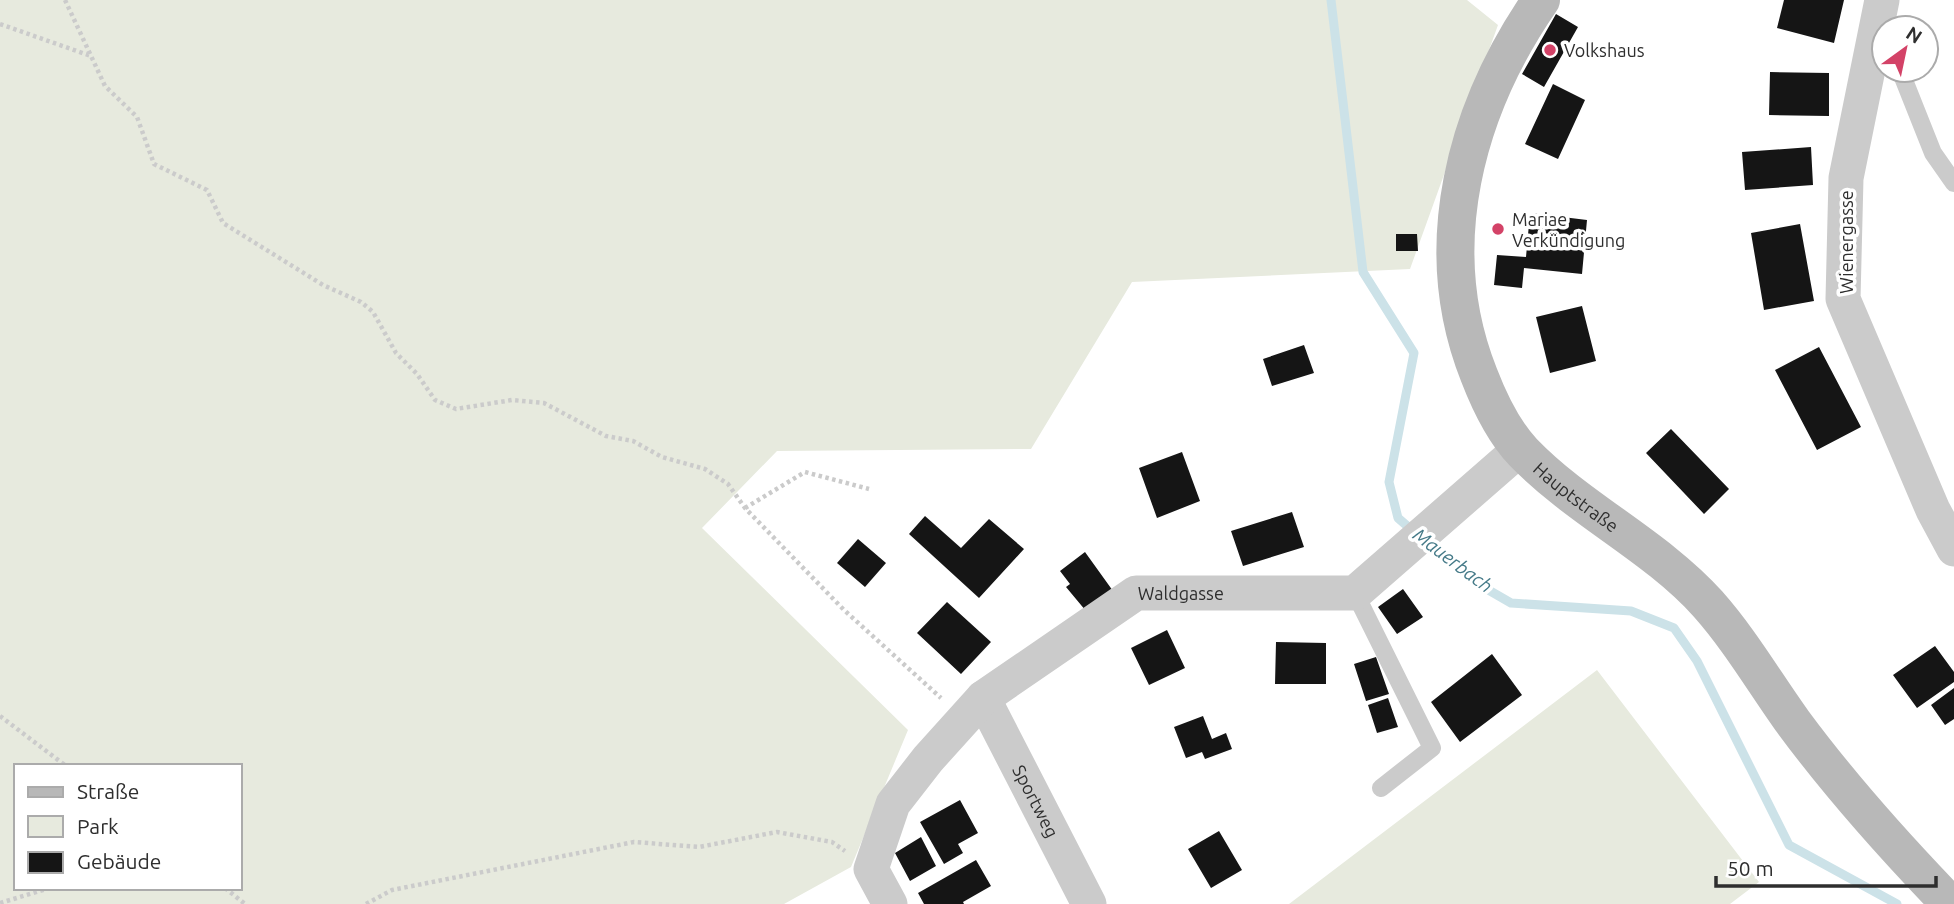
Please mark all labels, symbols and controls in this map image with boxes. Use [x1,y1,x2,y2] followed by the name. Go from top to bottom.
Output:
[1870,14,1940,84] north arrow
[1902,22,1926,48] text: N
[1564,40,1645,60] place label: Volkshaus
[1542,42,1558,58] marker: Volkshaus
[1836,190,1856,294] street label: Wienergasse
[1512,209,1625,250] place label: Mariae Verkündigung
[1490,221,1506,237] marker: Mariae Verkündigung
[1530,458,1622,536] street label: Hauptstraße
[1409,523,1497,597] water label: Mauerbach
[1138,583,1224,603] street label: Waldgasse
[1009,762,1063,841] street label: Sportweg
[14,764,242,890] legend
[77,779,139,803] text: Straße
[77,814,119,838] text: Park
[1716,844,1937,888] scale bar
[77,849,161,873] text: Gebäude
[1727,856,1774,880] text: 50 m

